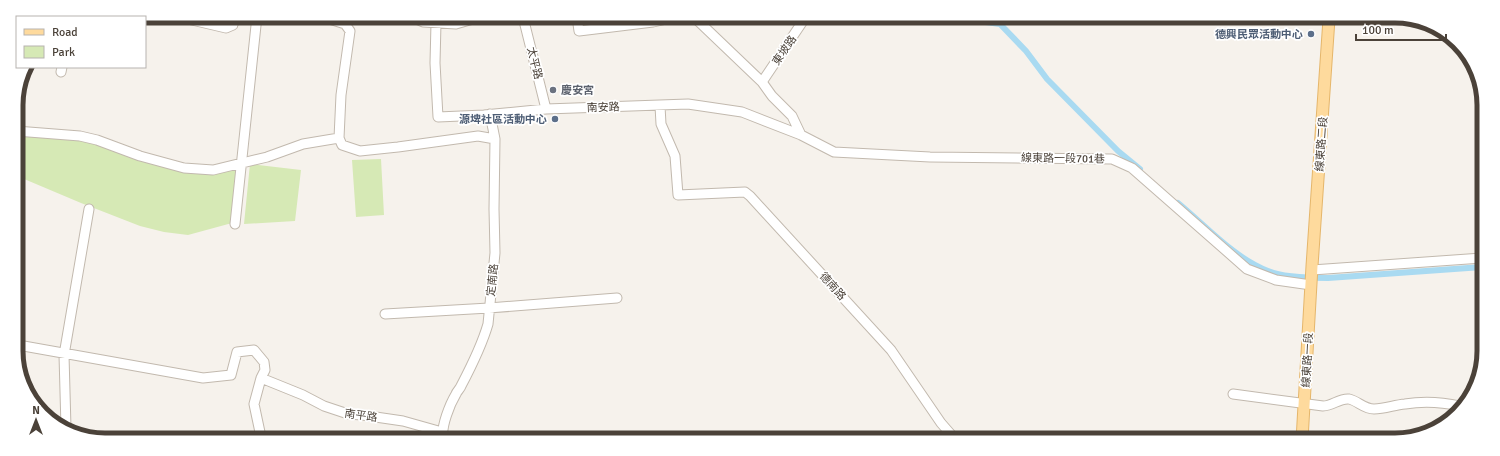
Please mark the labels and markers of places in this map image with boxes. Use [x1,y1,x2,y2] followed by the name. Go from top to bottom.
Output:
[1215,28,1303,41] place label: 德興民眾活動中心
[1306,29,1316,39] marker: 德興民眾活動中心
[561,84,594,97] place label: 慶安宮
[548,85,558,95] marker: 慶安宮
[459,113,547,126] place label: 源埤社區活動中心
[550,114,560,124] marker: 源埤社區活動中心

